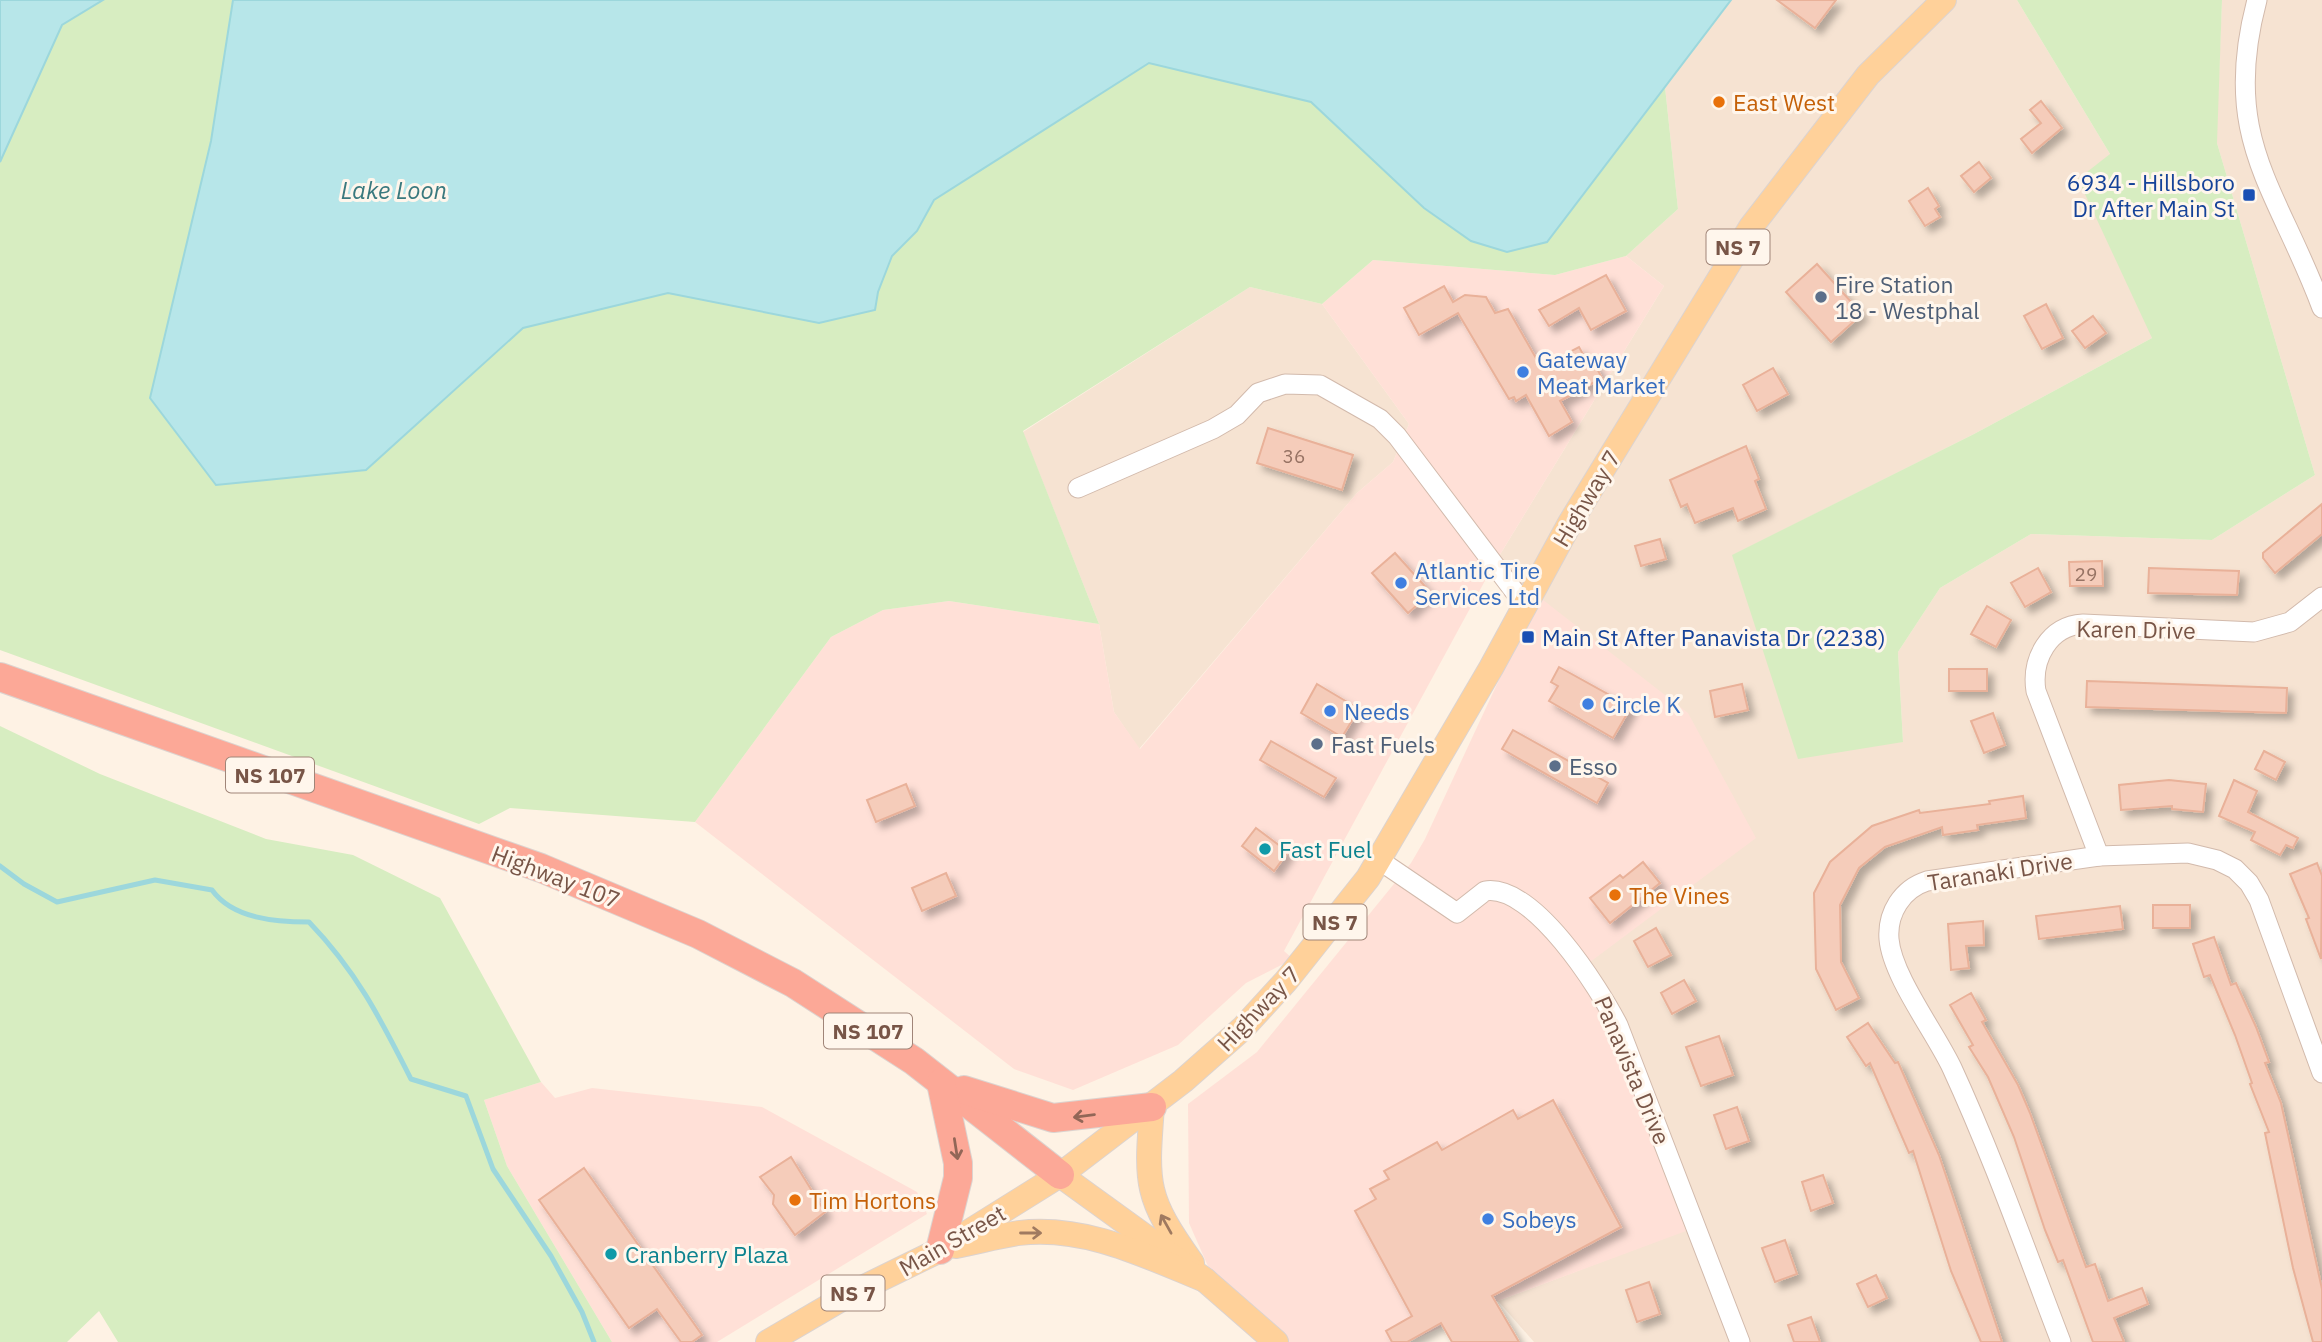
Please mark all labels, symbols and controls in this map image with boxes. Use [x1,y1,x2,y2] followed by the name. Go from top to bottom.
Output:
[1733,87,1835,117] place label: East West
[1711,94,1727,110] marker: East West
[2067,167,2235,223] place label: 6934 - Hillsboro Dr After Main St
[341,174,447,206] water label: Lake Loon
[2241,187,2257,203] marker: 6934 - Hillsboro Dr After Main St
[1706,230,1770,264] road number: NS 7
[1835,269,1979,325] place label: Fire Station 18 - Westphal
[1813,289,1829,305] marker: Fire Station 18 - Westphal
[1537,344,1666,400] place label: Gateway Meat Market
[1515,364,1531,380] marker: Gateway Meat Market
[1283,444,1305,468] house number: 36
[1545,444,1627,552] street label: Highway 7
[1415,555,1540,611] place label: Atlantic Tire Services Ltd
[2075,562,2097,586] house number: 29
[1393,575,1409,591] marker: Atlantic Tire Services Ltd
[2076,613,2196,645] street label: Karen Drive
[1542,622,1886,652] place label: Main St After Panavista Dr (2238)
[1520,629,1536,645] marker: Main St After Panavista Dr (2238)
[1602,689,1681,719] place label: Circle K
[1344,696,1410,726] place label: Needs
[1580,696,1596,712] marker: Circle K
[1322,703,1338,719] marker: Needs
[1331,729,1435,759] place label: Fast Fuels
[1309,736,1325,752] marker: Fast Fuels
[1569,751,1618,781] place label: Esso
[226,758,314,792] road number: NS 107
[1547,758,1563,774] marker: Esso
[1279,834,1372,864] place label: Fast Fuel
[488,838,624,914] street label: Highway 107
[1257,841,1273,857] marker: Fast Fuel
[1925,845,2075,897] street label: Taranaki Drive
[1629,880,1730,910] place label: The Vines
[1607,887,1623,903] marker: The Vines
[1304,904,1366,940] road number: NS 7
[1210,959,1306,1057] street label: Highway 7
[1588,991,1678,1149] street label: Panavista Drive
[824,1014,912,1048] road number: NS 107
[1074,1110,1096,1123] one-way arrow
[950,1137,963,1160] one-way arrow
[809,1185,936,1215] place label: Tim Hortons
[787,1192,803,1208] marker: Tim Hortons
[893,1197,1011,1283] street label: Main Street
[1502,1204,1577,1234] place label: Sobeys
[1480,1211,1496,1227] marker: Sobeys
[1159,1215,1173,1235] one-way arrow
[1019,1226,1042,1240] one-way arrow
[625,1239,788,1269] place label: Cranberry Plaza
[603,1246,619,1262] marker: Cranberry Plaza
[822,1276,884,1310] road number: NS 7

